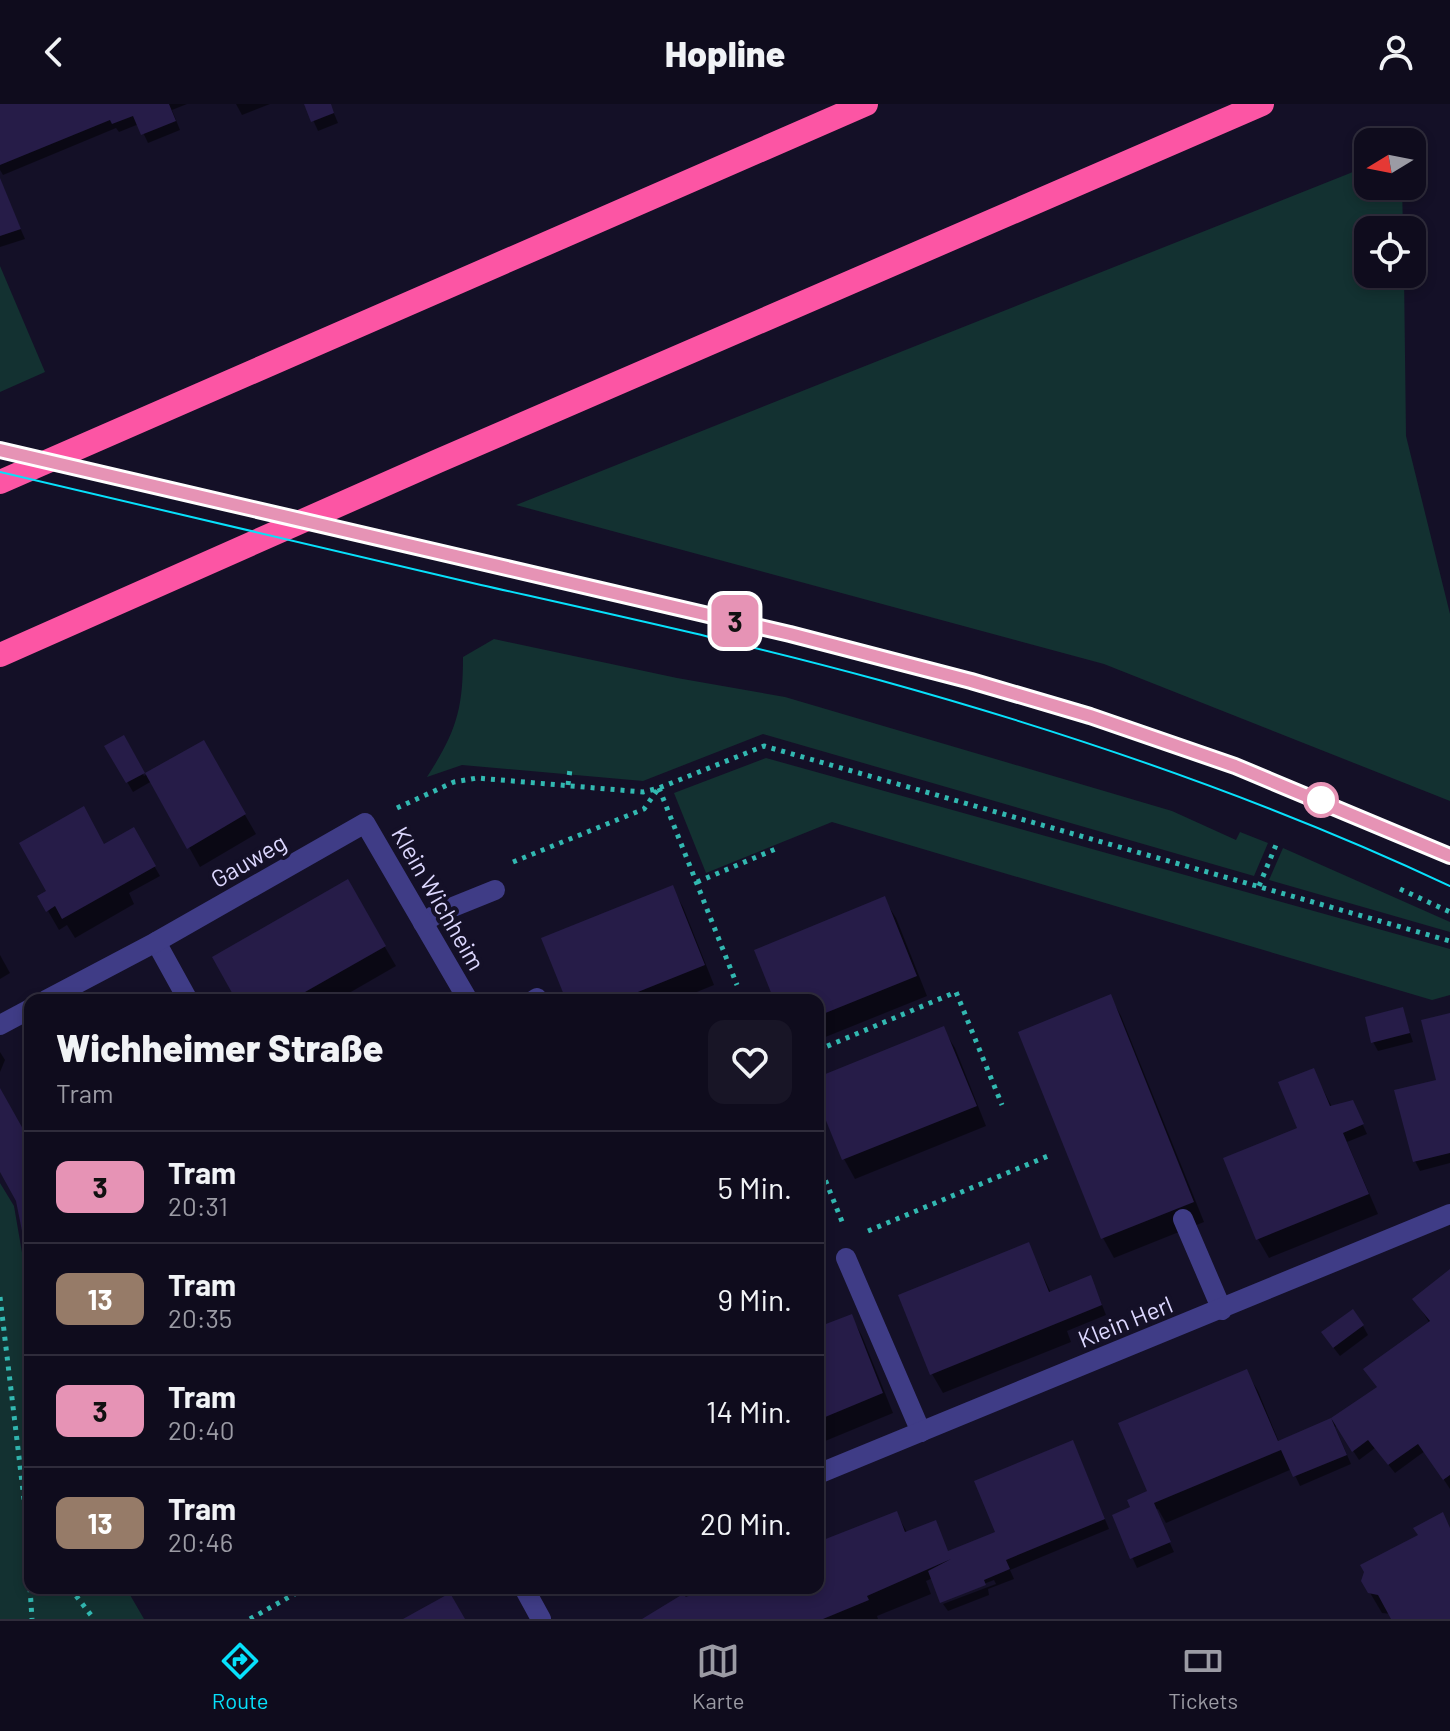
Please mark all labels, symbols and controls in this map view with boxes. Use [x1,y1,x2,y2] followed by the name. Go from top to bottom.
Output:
[32,30,76,74] icon: back
[1374,30,1418,74] icon: person
[665,31,785,74] text: Hopline
[1354,128,1426,200] north arrow
[1354,128,1426,288] map controls
[1354,216,1426,288] button: locate
[709,595,761,647] line badge: 3
[727,604,743,638] text: 3
[1304,783,1338,817] unlabelled marker
[386,821,492,975] street label: Klein Wichheim
[205,827,291,893] street label: Gauweg
[708,1020,792,1104] button: heart
[56,1024,383,1070] text: Wichheimer Straße
[56,1077,114,1108] text: Tram
[168,1154,236,1190] text: Tram
[718,1169,792,1205] text: 5 Min.
[92,1170,108,1204] text: 3
[168,1190,228,1221] text: 20:31
[168,1266,236,1302] text: Tram
[717,1281,792,1317] text: 9 Min.
[87,1282,113,1316] text: 13
[1073,1289,1177,1353] street label: Klein Herl
[168,1302,232,1333] text: 20:35
[168,1378,236,1414] text: Tram
[706,1393,792,1429] text: 14 Min.
[92,1394,108,1428] text: 3
[168,1414,234,1445] text: 20:40
[168,1490,236,1526] text: Tram
[700,1505,792,1541] text: 20 Min.
[87,1506,113,1540] text: 13
[168,1526,233,1557] text: 20:46
[212,1639,268,1713] tab: Route
[692,1639,744,1713] tab: Karte
[1168,1639,1238,1713] tab: Tickets

